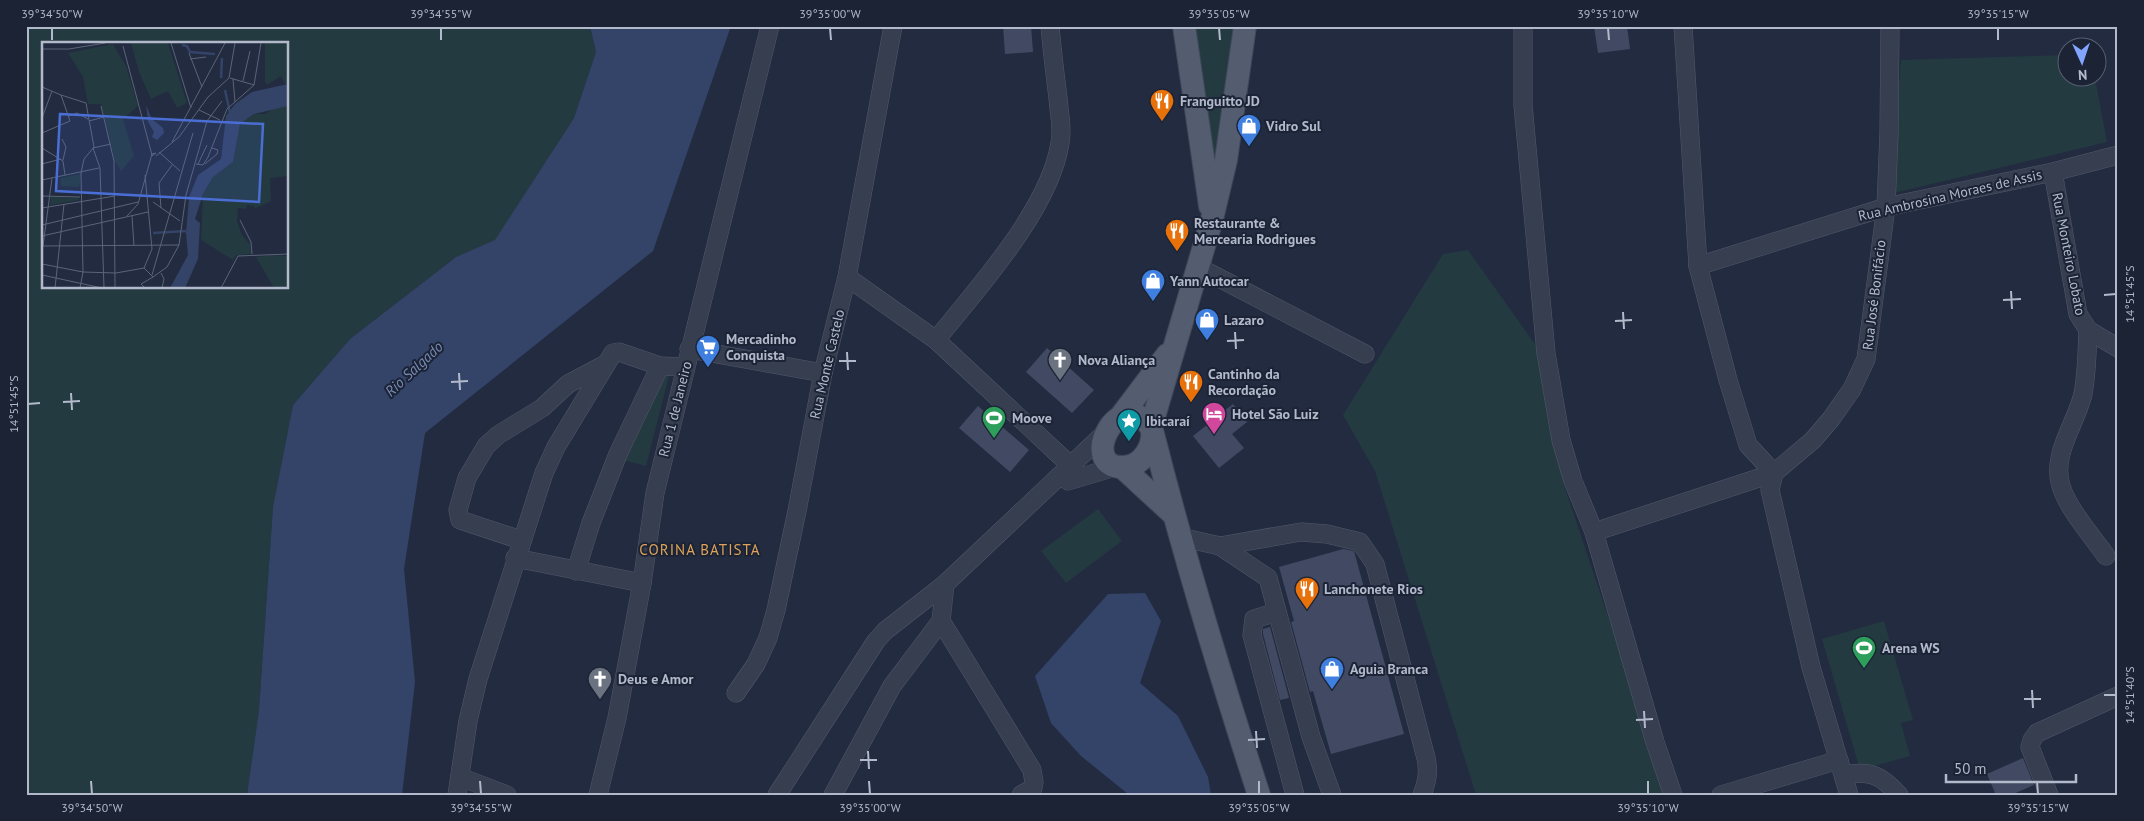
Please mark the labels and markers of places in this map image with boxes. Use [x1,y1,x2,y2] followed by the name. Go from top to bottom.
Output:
[1149,88,1175,122] restaurant icon: Franguitto JD
[1180,92,1260,110] place label: Franguitto JD
[1236,113,1262,147] shop icon: Vidro Sul
[1265,117,1322,135] place label: Vidro Sul
[1194,214,1316,248] place label: Restaurante & Mercearia Rodrigues
[1164,218,1190,252] restaurant icon: Restaurante & Mercearia Rodrigues
[1140,268,1166,302] shop icon: Yann Autocar
[1169,272,1249,290] place label: Yann Autocar
[1194,307,1220,341] shop icon: Lazaro
[1224,311,1264,329] place label: Lazaro
[726,330,797,364] place label: Mercadinho Conquista
[695,334,721,368] supermarket icon: Mercadinho Conquista
[1047,347,1073,381] church icon: Nova Aliança
[1078,351,1155,369] place label: Nova Aliança
[1208,365,1280,399] place label: Cantinho da Recordação
[1178,369,1204,403] restaurant icon: Cantinho da Recordação
[1201,401,1227,435] hotel icon: Hotel São Luiz
[981,405,1007,439] sports icon: Moove
[1232,405,1319,423] place label: Hotel São Luiz
[1116,408,1142,442] place icon: Ibicaraí
[1012,409,1052,427] place label: Moove
[1146,412,1190,430] place label: Ibicaraí
[1294,576,1320,610] restaurant icon: Lanchonete Rios
[1324,580,1423,598] place label: Lanchonete Rios
[1851,635,1877,669] sports icon: Arena WS
[1882,639,1940,657] place label: Arena WS
[1319,656,1345,690] shop icon: Aguia Branca
[1350,660,1428,678] place label: Aguia Branca
[587,666,613,700] church icon: Deus e Amor
[618,670,694,688] place label: Deus e Amor

